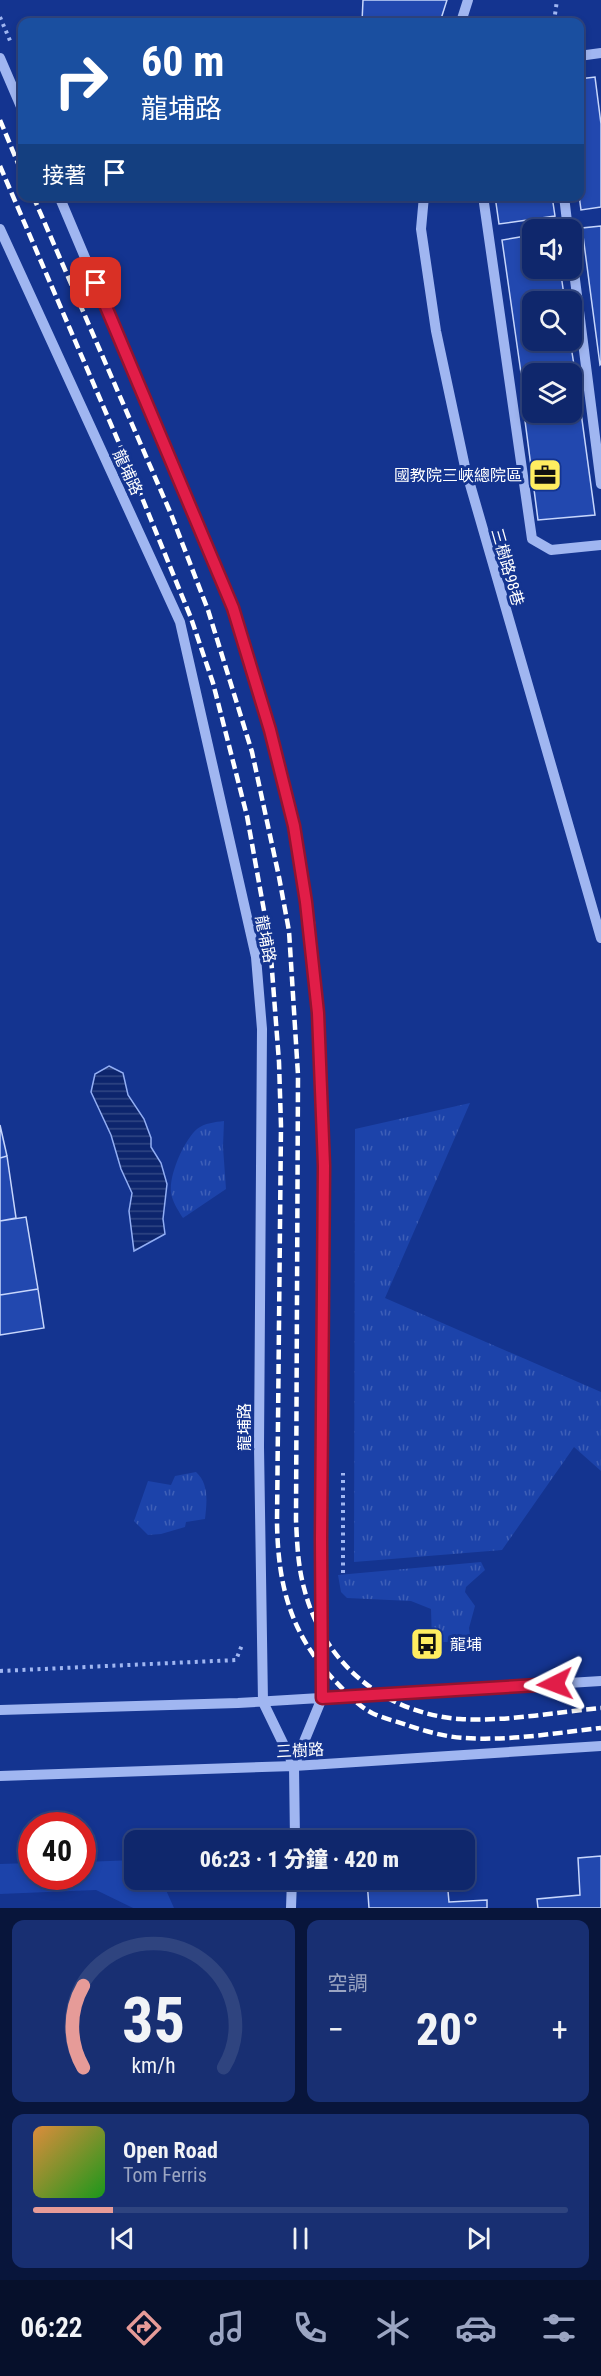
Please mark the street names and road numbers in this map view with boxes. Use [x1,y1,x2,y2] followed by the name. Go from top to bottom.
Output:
[109,446,146,498] street label: 龍埔路
[487,526,528,608] street label: 三樹路98巷
[252,914,279,964] street label: 龍埔路
[235,1403,254,1451] street label: 龍埔路
[276,1740,324,1761] street label: 三樹路

